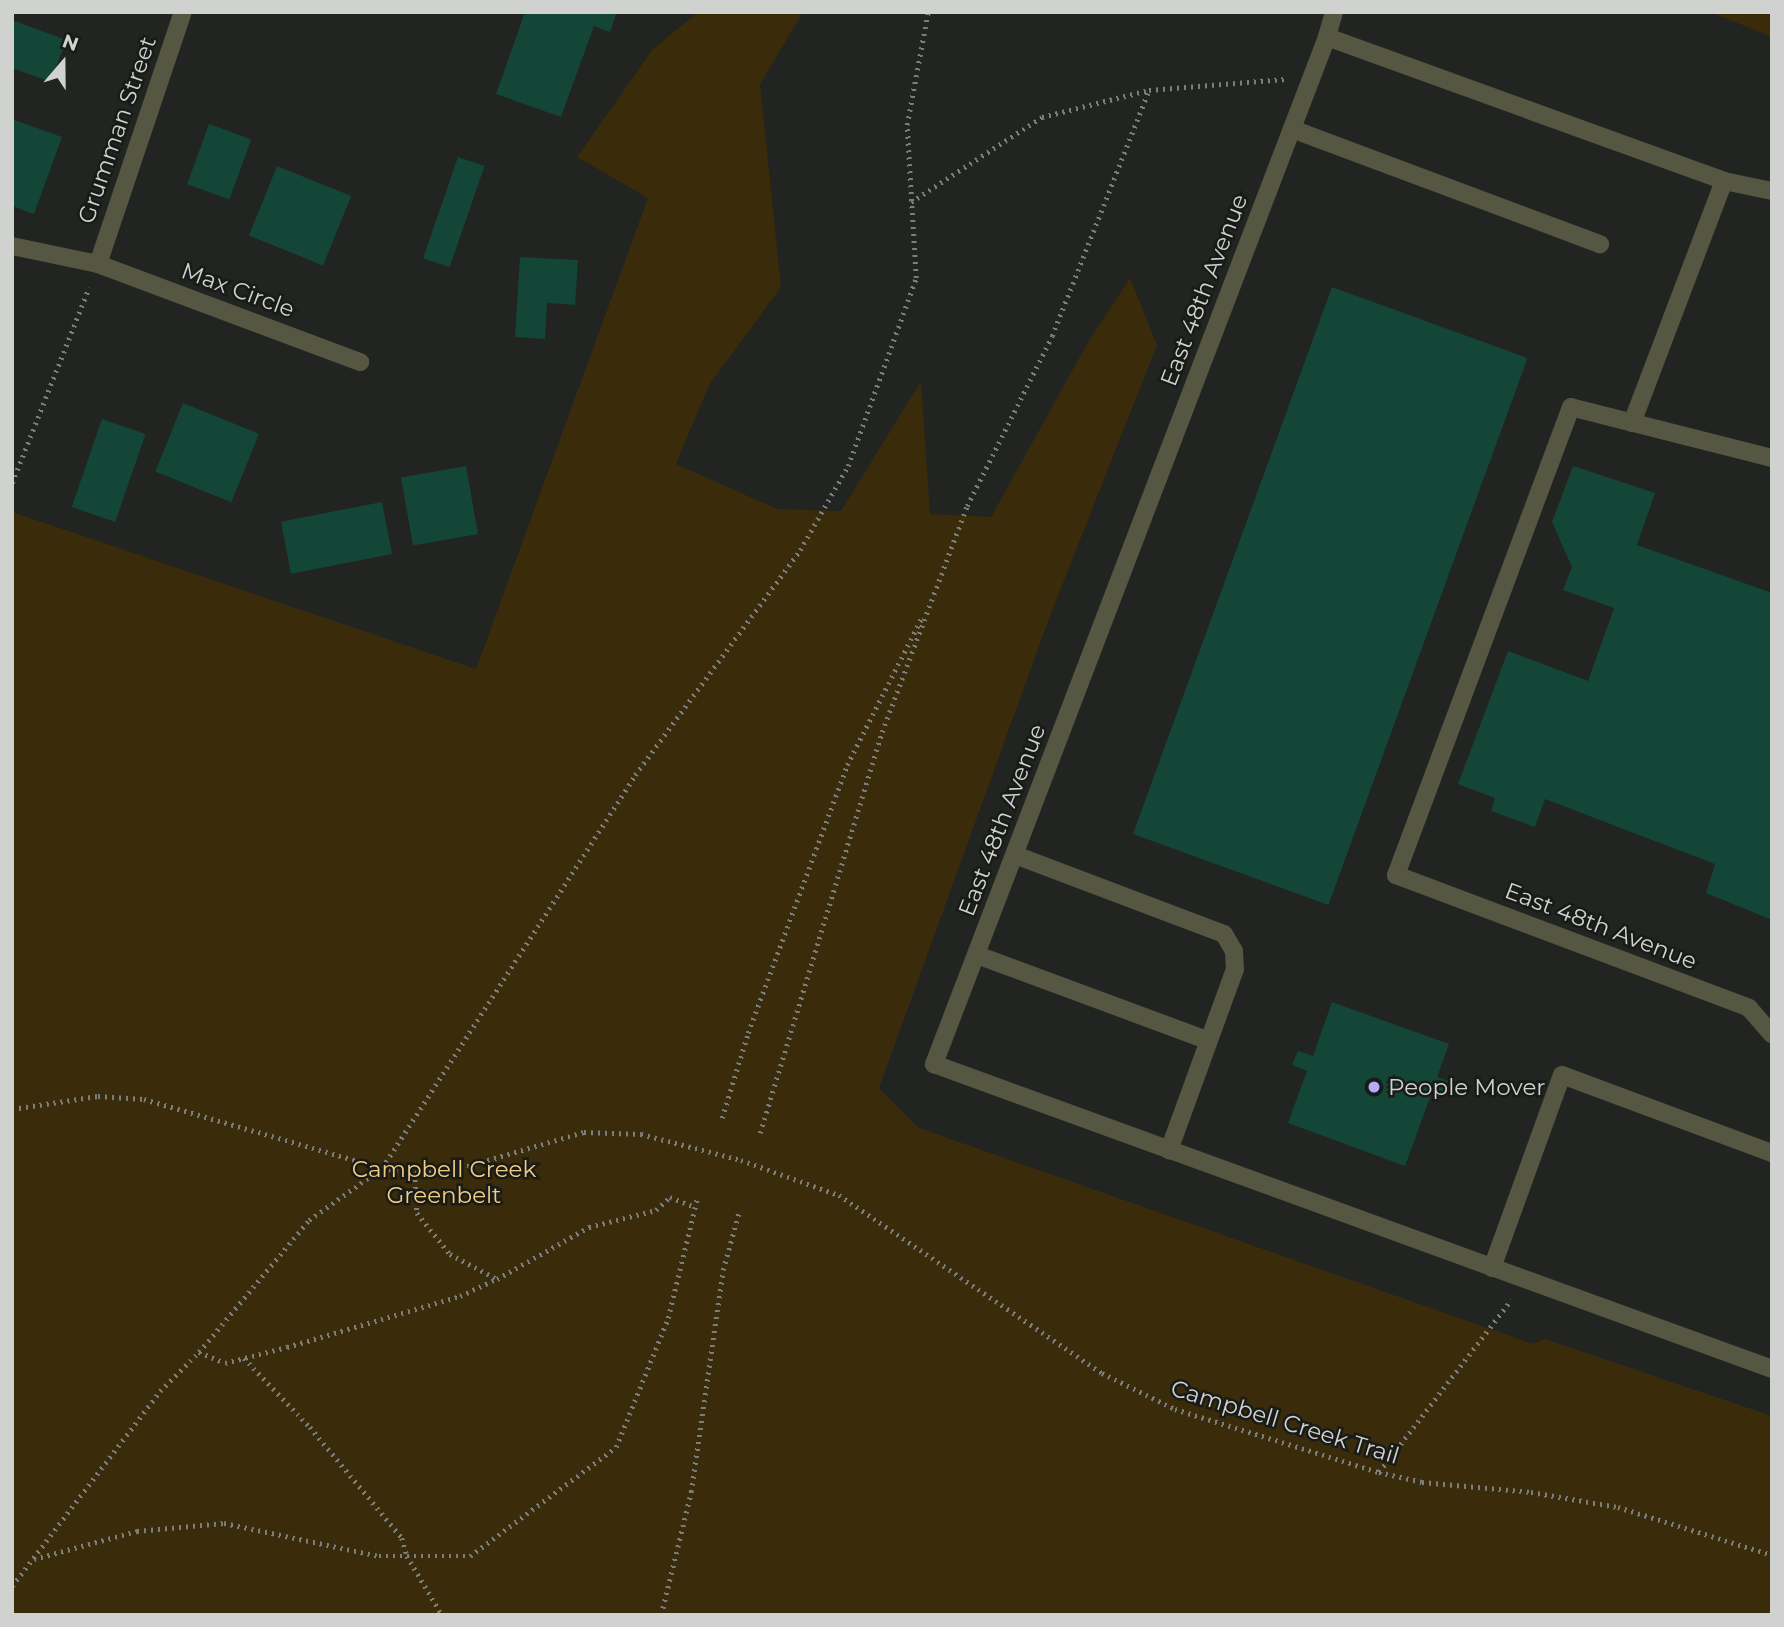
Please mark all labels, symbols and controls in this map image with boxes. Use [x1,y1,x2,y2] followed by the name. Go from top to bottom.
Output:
[28,28,98,98] north arrow
[59,29,81,56] text: N
[72,33,162,227] street label: Grumman Street
[1155,190,1253,390] street label: East 48th Avenue
[178,257,298,323] street label: Max Circle
[953,720,1051,920] street label: East 48th Avenue
[1501,877,1701,975] street label: East 48th Avenue
[1388,1073,1546,1101] place label: People Mover
[1366,1079,1382,1095] marker: People Mover
[352,1155,536,1209] park label: Campbell Creek Greenbelt
[1167,1374,1403,1470] street label: Campbell Creek Trail

